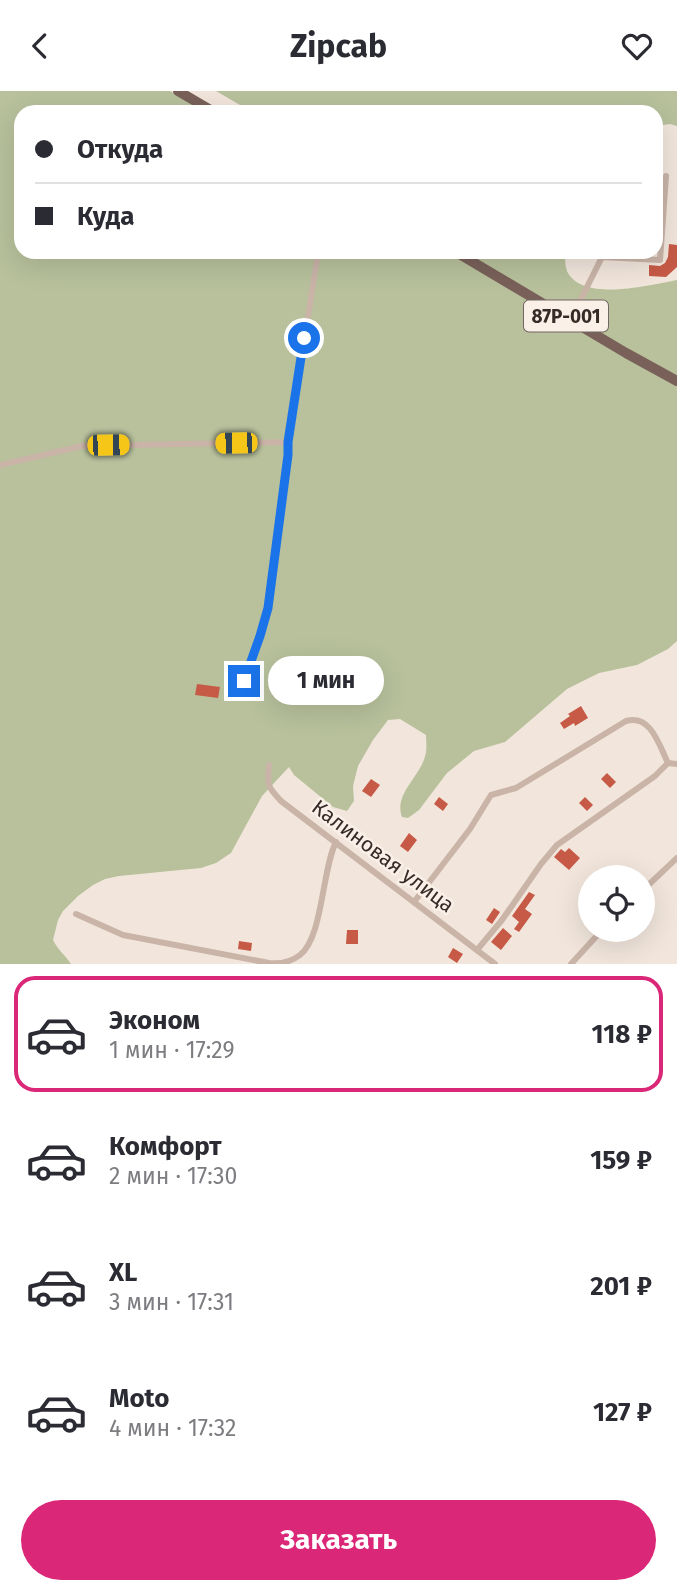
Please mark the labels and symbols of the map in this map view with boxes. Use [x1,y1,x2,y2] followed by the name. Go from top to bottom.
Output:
[524,301,608,332] road number: 87Р-001
[288,322,320,354] route start
[215,432,258,454] car
[87,434,130,456] car
[268,657,384,705] callout: 1 мин
[228,665,260,697] route end
[307,794,459,918] street label: Калиновая улица

